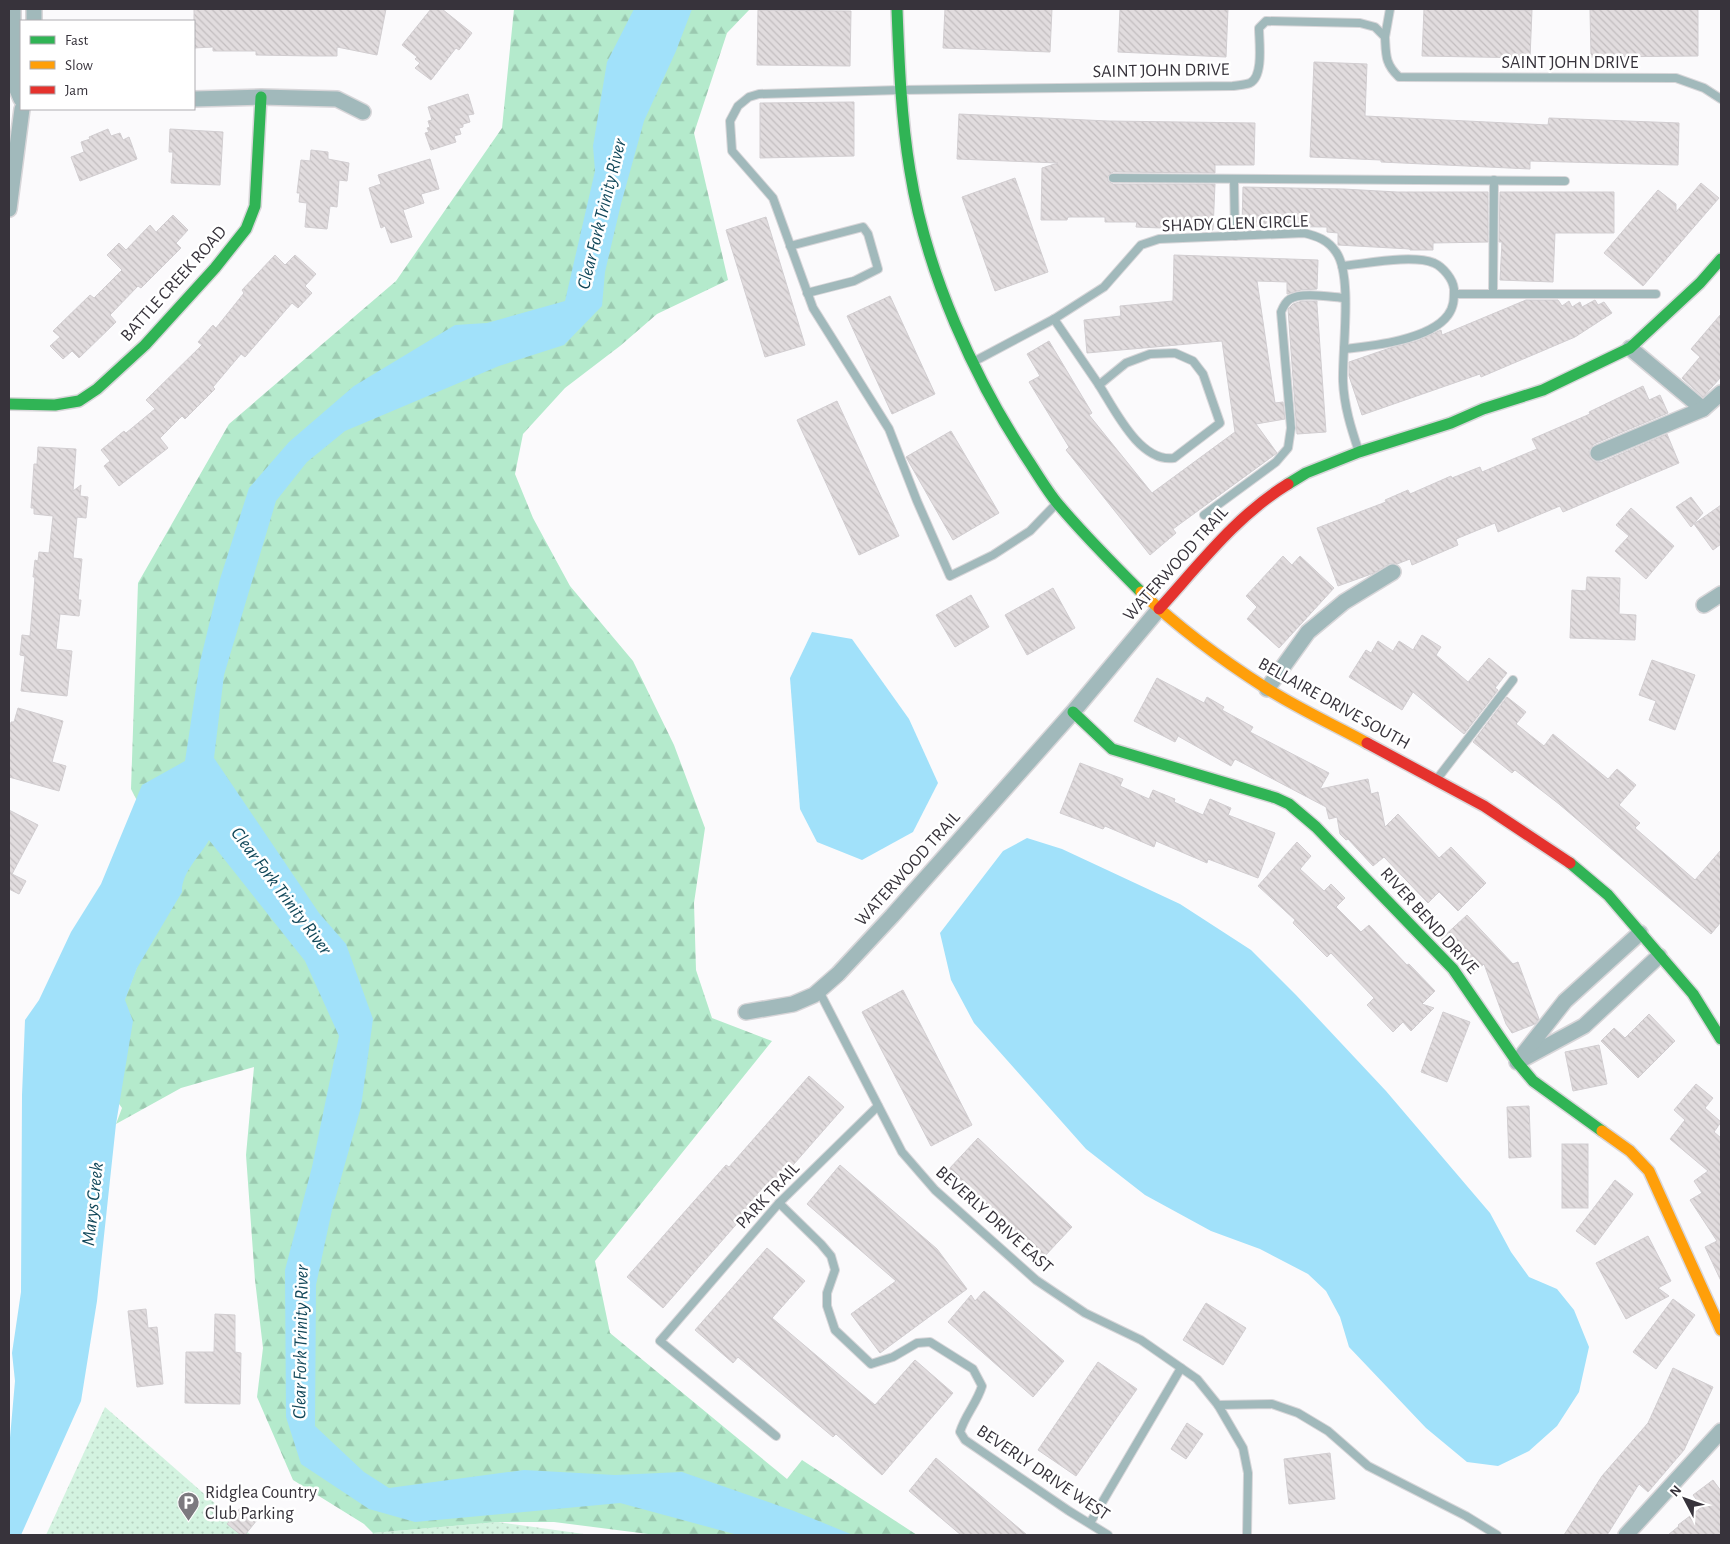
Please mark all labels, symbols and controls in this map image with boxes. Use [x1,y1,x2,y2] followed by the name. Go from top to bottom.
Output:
[20,20,195,110] legend
[65,33,89,48] text: Fast
[1502,54,1639,72] street label: SAINT JOHN DRIVE
[65,58,93,73] text: Slow
[1092,61,1230,81] street label: SAINT JOHN DRIVE
[65,83,88,98] text: Jam
[574,136,630,291] water label: Clear Fork Trinity River
[1162,212,1309,236] street label: SHADY GLEN CIRCLE
[118,223,230,345] street label: BATTLE CREEK ROAD
[1120,503,1232,625] street label: WATERWOOD TRAIL
[1255,655,1413,753] street label: BELLAIRE DRIVE SOUTH
[852,808,964,930] street label: WATERWOOD TRAIL
[227,824,336,959] water label: Clear Fork Trinity River
[1377,864,1482,978] street label: RIVER BEND DRIVE
[733,1159,803,1233] street label: PARK TRAIL
[79,1161,107,1247] water label: Marys Creek
[932,1163,1056,1277] street label: BEVERLY DRIVE EAST
[290,1264,312,1419] water label: Clear Fork Trinity River
[973,1422,1113,1524] street label: BEVERLY DRIVE WEST
[1660,1474,1710,1524] north arrow
[1667,1483,1684,1499] text: N
[205,1484,317,1523] place label: Ridglea Country Club Parking
[177,1491,201,1522] parking icon: Ridglea Country Club Parking

